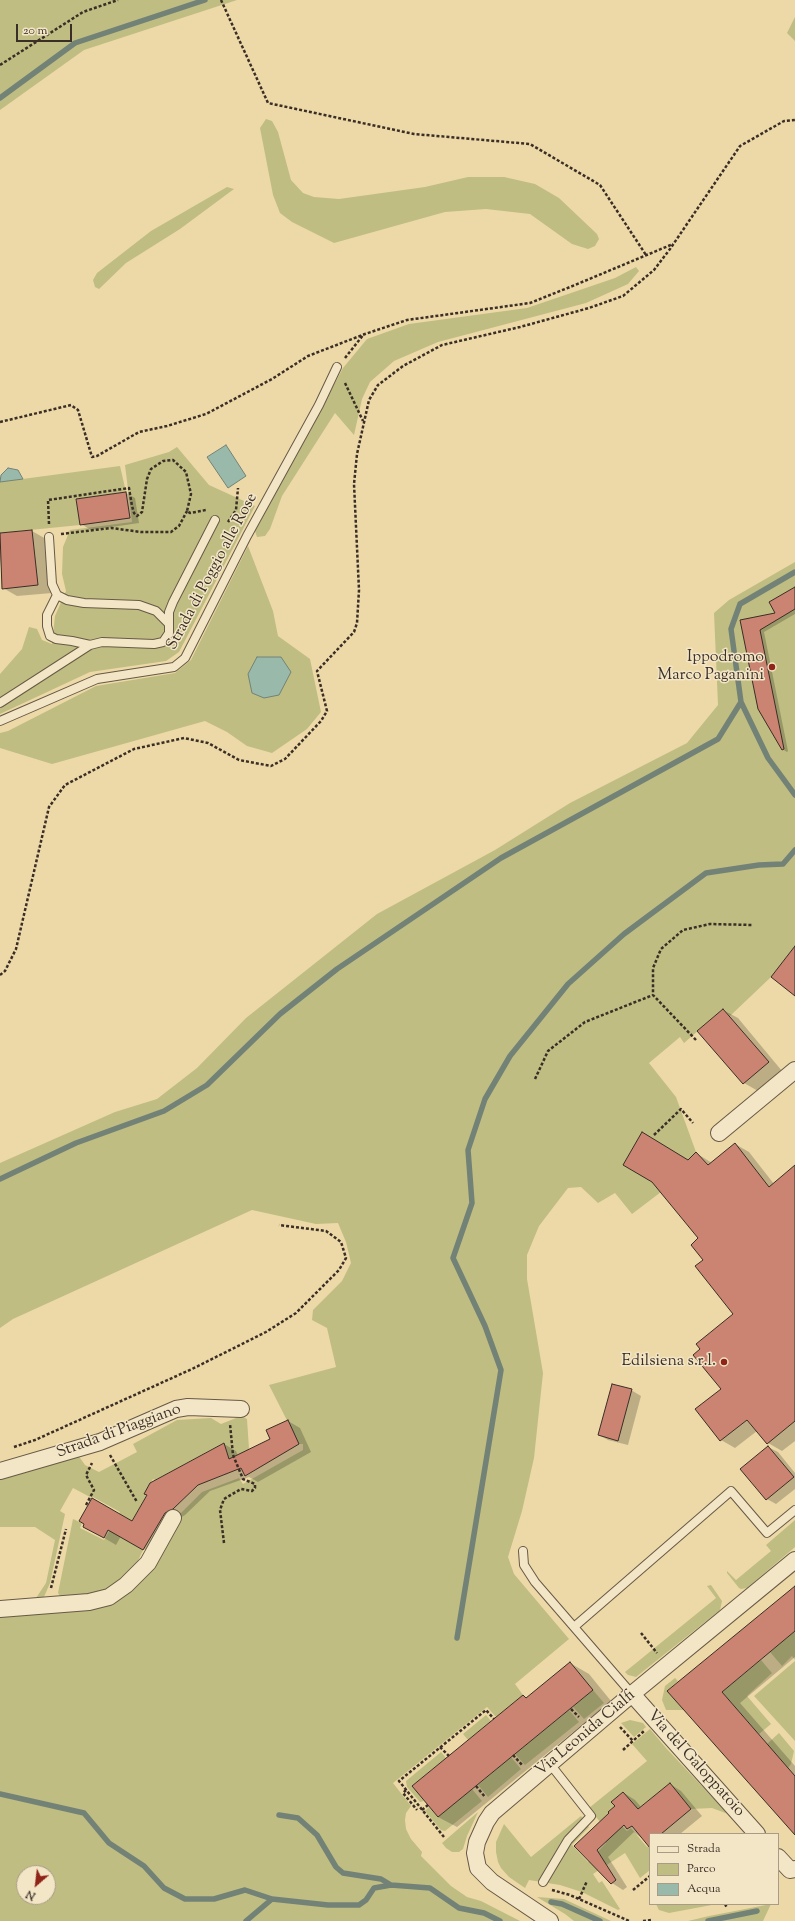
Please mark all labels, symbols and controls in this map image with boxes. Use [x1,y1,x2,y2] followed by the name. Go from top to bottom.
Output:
[18,16,74,42] scale bar
[23,22,47,40] text: 20 m
[164,490,262,654] street label: Strada di Poggio alle Rose
[658,648,764,686] place label: Ippodromo Marco Paganini
[767,662,777,672] marker: Ippodromo Marco Paganini
[621,1352,716,1372] place label: Edilsiena s.r.l.
[719,1357,729,1367] marker: Edilsiena s.r.l.
[54,1401,184,1463] street label: Strada di Piaggiano
[532,1687,640,1781] street label: Via Leonida Cialfi
[642,1707,748,1821] street label: Via del Galoppatoio
[649,1833,779,1905] legend
[687,1840,720,1858] text: Strada
[687,1860,715,1878] text: Parco
[16,1865,56,1905] north arrow
[687,1880,721,1898] text: Acqua
[23,1886,38,1904] text: N

